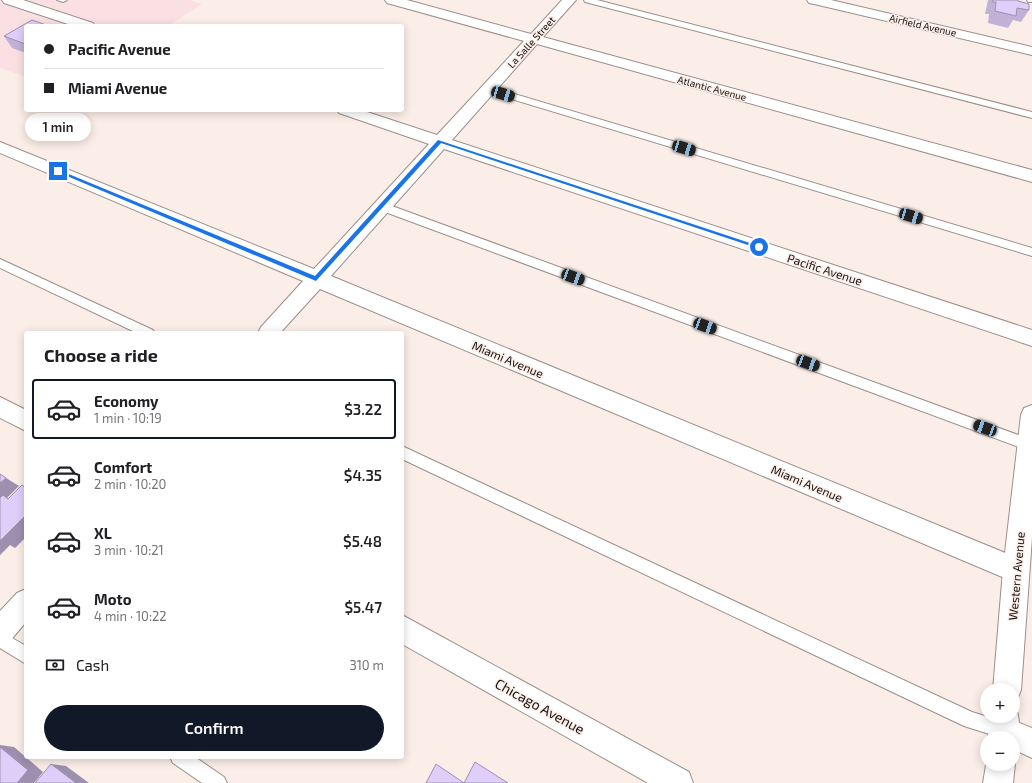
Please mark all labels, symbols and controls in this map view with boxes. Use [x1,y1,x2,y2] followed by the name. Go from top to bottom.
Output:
[888,11,958,39] street label: Airfield Avenue
[505,14,557,70] street label: La Salle Street
[68,40,171,58] text: Pacific Avenue
[676,73,748,103] street label: Atlantic Avenue
[68,79,167,97] text: Miami Avenue
[490,85,516,103] car
[25,113,91,141] callout: 1 min
[43,119,73,135] text: 1 min
[671,139,697,157] car
[49,162,67,180] route end
[898,207,924,225] car
[750,238,768,256] route start
[786,250,864,288] street label: Pacific Avenue
[560,267,586,287] car
[692,316,718,336] car
[470,338,546,380] street label: Miami Avenue
[44,344,158,366] text: Choose a ride
[795,353,821,373] car
[46,391,82,427] icon: car
[94,392,159,410] text: Economy
[344,400,382,418] text: $3.22
[94,410,162,426] text: 1 min · 10:19
[972,418,998,438] car
[46,457,82,493] icon: car
[94,458,152,476] text: Comfort
[769,462,845,504] street label: Miami Avenue
[344,466,382,484] text: $4.35
[94,476,166,492] text: 2 min · 10:20
[46,523,82,559] icon: car
[94,524,112,542] text: XL
[1005,531,1027,621] street label: Western Avenue
[343,532,382,550] text: $5.48
[94,542,164,558] text: 3 min · 10:21
[46,589,82,625] icon: car
[94,590,132,608] text: Moto
[345,598,382,616] text: $5.47
[94,608,167,624] text: 4 min · 10:22
[44,654,66,676] icon: cash
[76,656,109,674] text: Cash
[349,657,384,673] text: 310 m
[492,674,588,738] street label: Chicago Avenue
[980,683,1020,771] map controls
[980,683,1020,723] button: +
[44,705,384,751] button: Confirm
[980,731,1020,771] button: −

